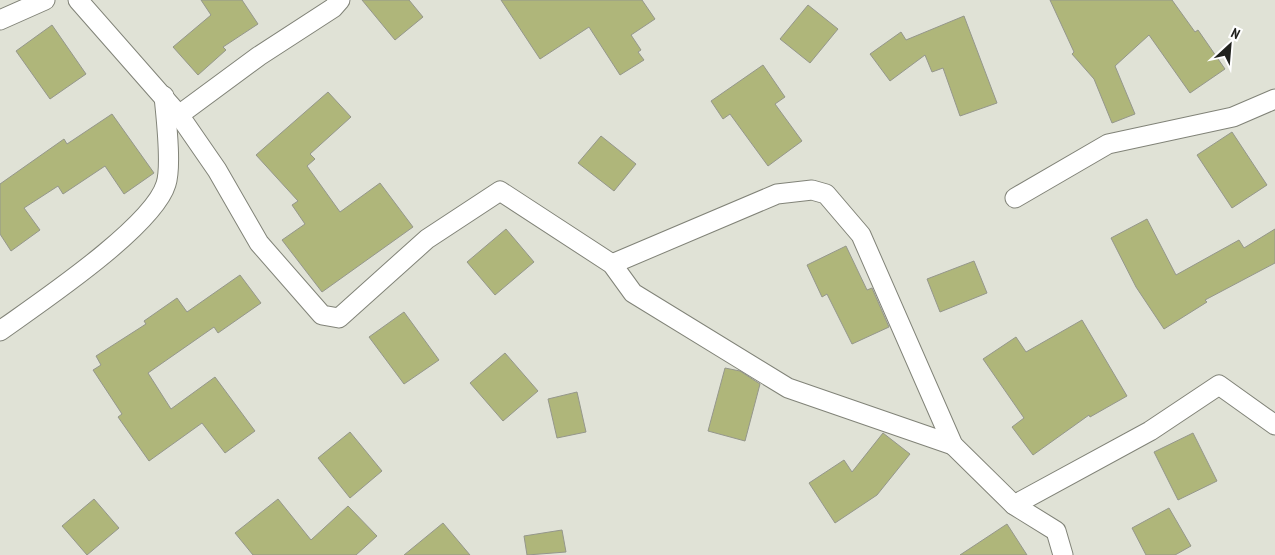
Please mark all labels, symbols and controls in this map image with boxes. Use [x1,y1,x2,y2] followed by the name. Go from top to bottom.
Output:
[1205,20,1255,70] north arrow
[1228,24,1243,43] text: N

